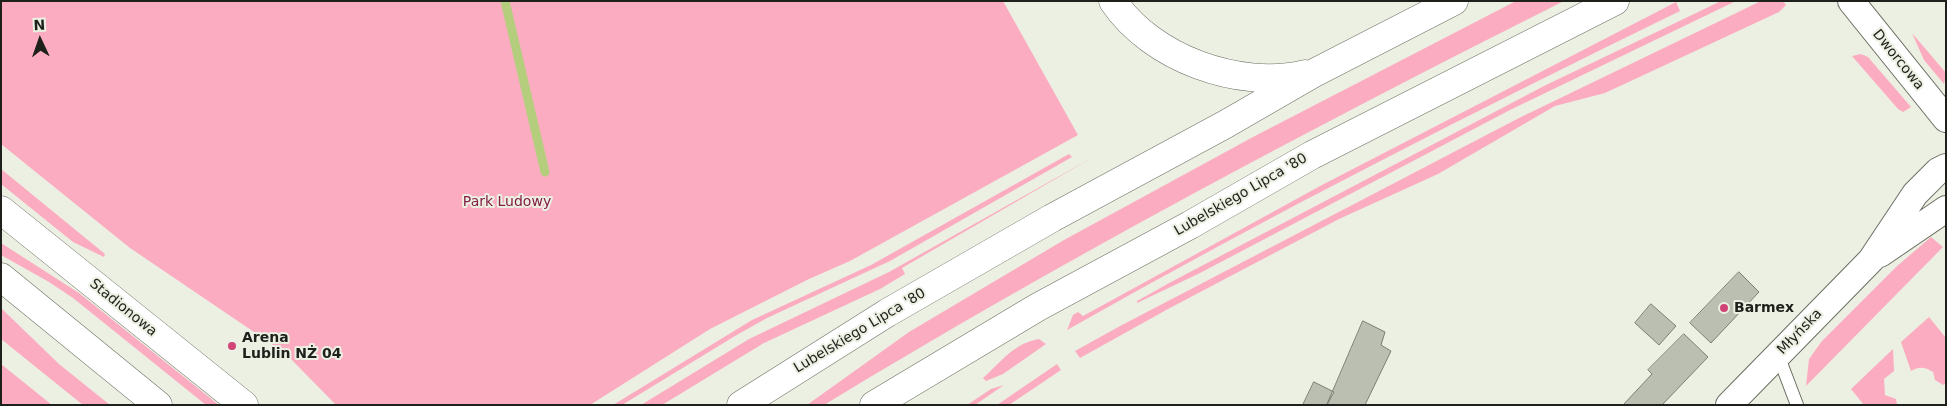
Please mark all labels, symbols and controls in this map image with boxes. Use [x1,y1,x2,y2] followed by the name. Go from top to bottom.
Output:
[15,15,65,65] north arrow
[33,17,45,33] text: N
[1869,27,1927,93] street label: Dworcowa
[1172,150,1310,240] street label: Lubelskiego Lipca '80
[463,194,551,210] park label: Park Ludowy
[86,276,160,340] street label: Stadionowa
[791,285,929,377] street label: Lubelskiego Lipca '80
[1734,300,1794,316] place label: Barmex
[1718,302,1730,314] marker: Barmex
[1774,306,1826,358] street label: Młyńska
[242,330,342,362] place label: Arena Lublin NŻ 04
[226,340,238,352] marker: Arena Lublin NŻ 04

